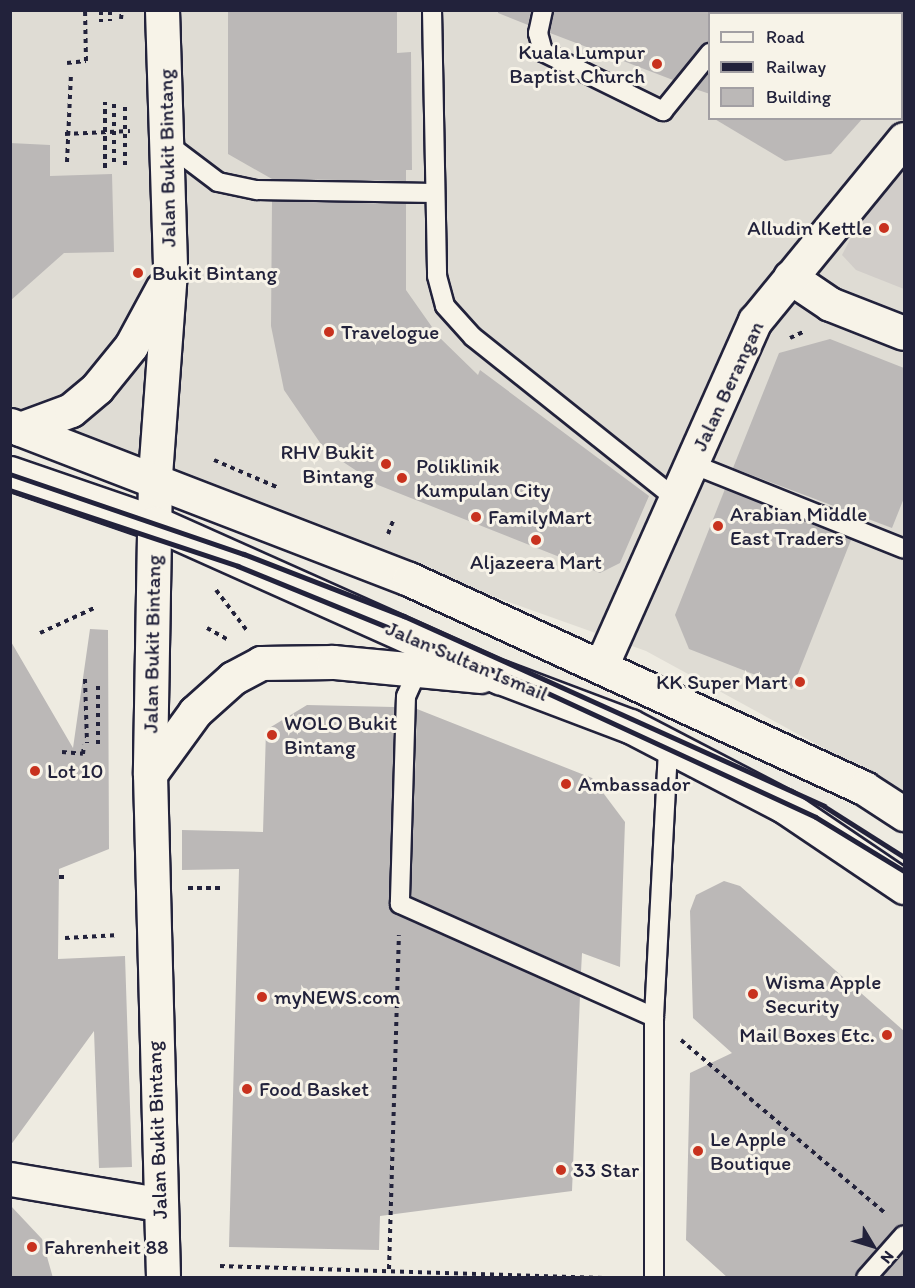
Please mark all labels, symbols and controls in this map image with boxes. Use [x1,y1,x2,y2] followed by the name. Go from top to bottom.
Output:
[708,12,903,120] legend
[766,26,805,48] text: Road
[509,39,645,89] place label: Kuala Lumpur Baptist Church
[766,56,826,78] text: Railway
[650,57,664,71] marker: Kuala Lumpur Baptist Church
[153,68,181,248] street label: Jalan Bukit Bintang
[766,86,831,108] text: Building
[747,215,872,241] place label: Alludin Kettle
[877,221,891,235] marker: Alludin Kettle
[152,260,278,286] place label: Bukit Bintang
[129,264,147,282] marker: Bukit Bintang
[687,317,769,455] street label: Jalan Berangan
[341,319,439,345] place label: Travelogue
[322,325,336,339] marker: Travelogue
[280,439,374,489] place label: RHV Bukit Bintang
[416,453,550,503] place label: Poliklinik Kumpulan City
[379,457,393,471] marker: RHV Bukit Bintang
[393,469,411,487] marker: Poliklinik Kumpulan City
[730,501,867,551] place label: Arabian Middle East Traders
[488,504,592,530] place label: FamilyMart
[469,510,483,524] marker: FamilyMart
[711,519,725,533] marker: Arabian Middle East Traders
[529,533,543,547] marker: Aljazeera Mart
[470,549,602,575] place label: Aljazeera Mart
[138,554,166,734] street label: Jalan Bukit Bintang
[382,616,552,706] street label: Jalan Sultan Ismail
[656,669,788,695] place label: KK Super Mart
[793,675,807,689] marker: KK Super Mart
[284,710,397,760] place label: WOLO Bukit Bintang
[265,728,279,742] marker: WOLO Bukit Bintang
[47,758,104,784] place label: Lot 10
[28,764,42,778] marker: Lot 10
[578,771,690,797] place label: Ambassador
[559,777,573,791] marker: Ambassador
[765,969,880,1019] place label: Wisma Apple Security
[274,984,400,1010] place label: myNEWS.com
[746,987,760,1001] marker: Wisma Apple Security
[255,990,269,1004] marker: myNEWS.com
[739,1022,875,1048] place label: Mail Boxes Etc.
[880,1028,894,1042] marker: Mail Boxes Etc.
[141,1040,173,1220] street label: Jalan Bukit Bintang
[259,1076,369,1102] place label: Food Basket
[240,1082,254,1096] marker: Food Basket
[710,1126,791,1176] place label: Le Apple Boutique
[691,1144,705,1158] marker: Le Apple Boutique
[573,1157,639,1183] place label: 33 Star
[554,1163,568,1177] marker: 33 Star
[843,1216,903,1276] north arrow
[44,1234,168,1260] place label: Fahrenheit 88
[25,1240,39,1254] marker: Fahrenheit 88
[877,1247,898,1267] text: N

